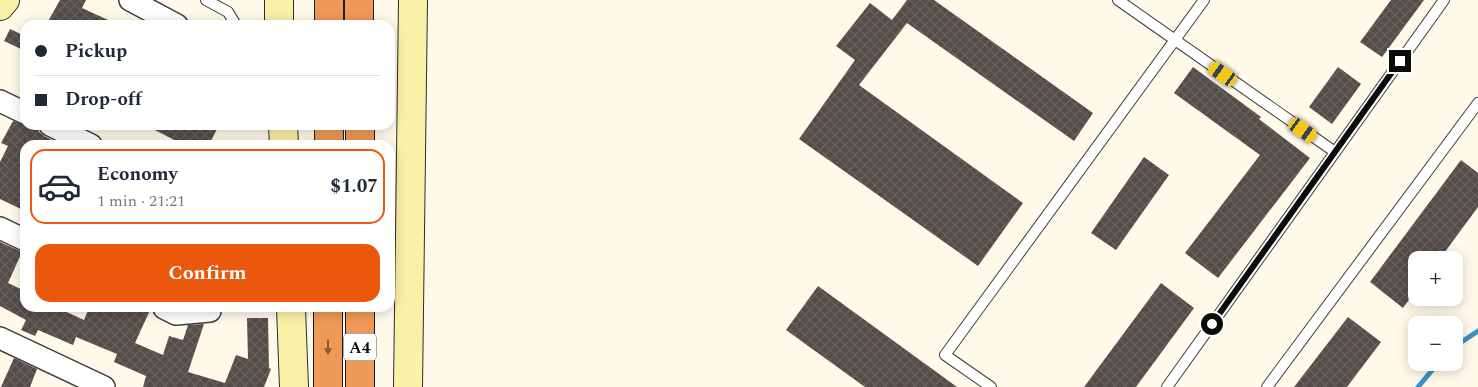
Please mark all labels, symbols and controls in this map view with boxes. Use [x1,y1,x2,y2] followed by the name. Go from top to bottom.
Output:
[65,37,127,66] text: Pickup
[1389,50,1411,72] route end
[1206,59,1239,89] car
[65,85,142,114] text: Drop-off
[1286,115,1319,145] car
[97,160,178,189] text: Economy
[37,164,82,209] icon: car
[330,172,378,201] text: $1.07
[97,189,185,213] text: 1 min · 21:21
[35,244,380,302] button: Confirm
[1408,251,1463,371] map controls
[1408,251,1463,306] button: +
[1201,313,1223,335] route start
[1408,316,1463,371] button: −
[344,334,376,361] road number: A4
[324,340,332,356] one-way arrow

